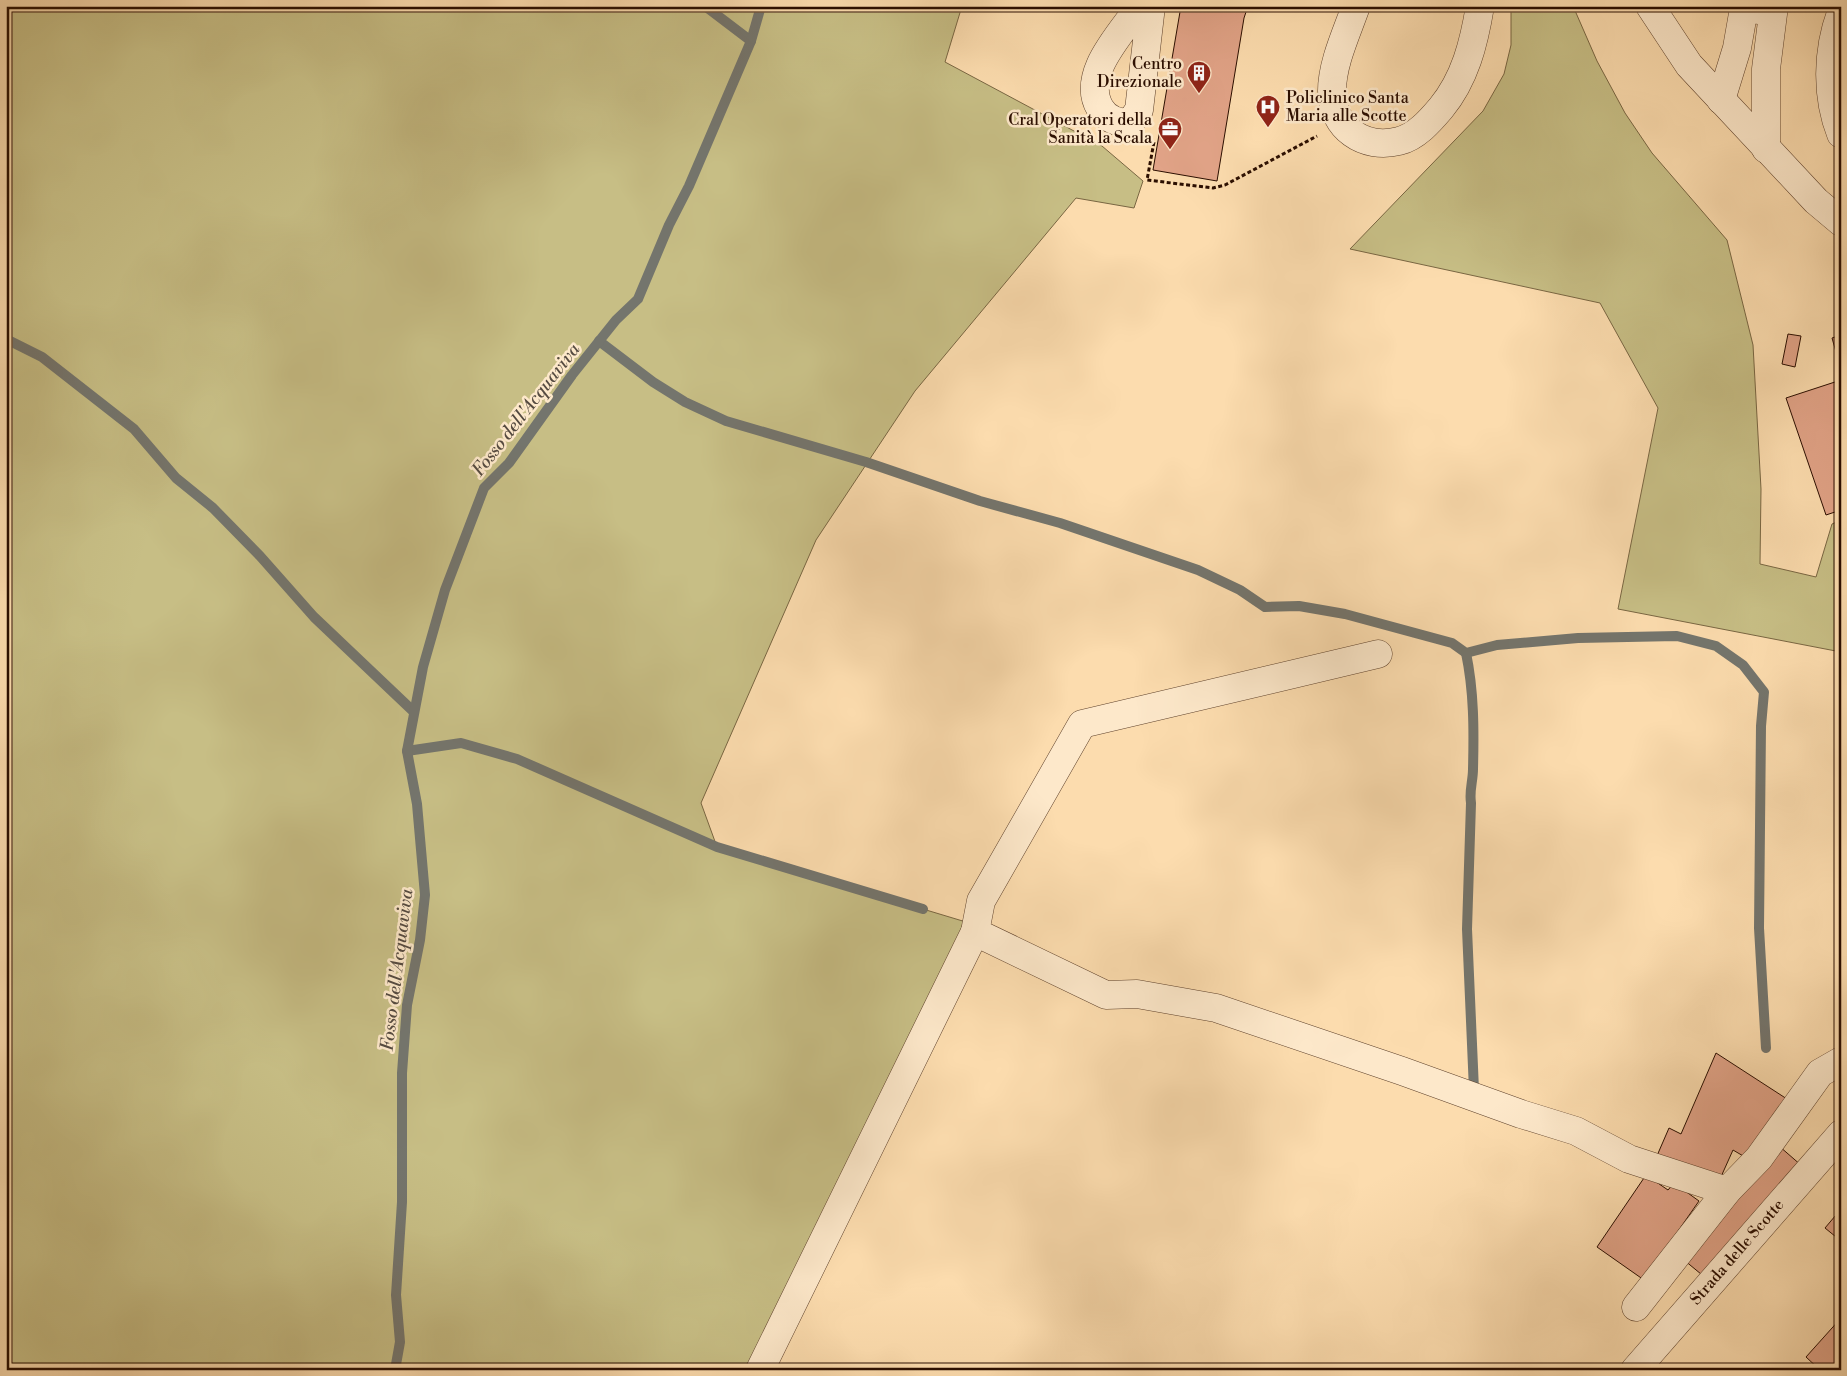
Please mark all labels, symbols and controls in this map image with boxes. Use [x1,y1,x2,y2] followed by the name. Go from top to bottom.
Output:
[1097,54,1182,92] place label: Centro Direzionale
[1186,60,1212,94] building icon: Centro Direzionale
[1286,88,1410,126] place label: Policlinico Santa Maria alle Scotte
[1255,94,1281,128] hospital icon: Policlinico Santa Maria alle Scotte
[1008,110,1153,148] place label: Cral Operatori della Sanità la Scala
[1157,116,1183,150] office icon: Cral Operatori della Sanità la Scala
[467,338,586,481] water label: Fosso dell'Acquaviva
[376,887,418,1052] water label: Fosso dell'Acquaviva
[1686,1195,1788,1309] street label: Strada delle Scotte

